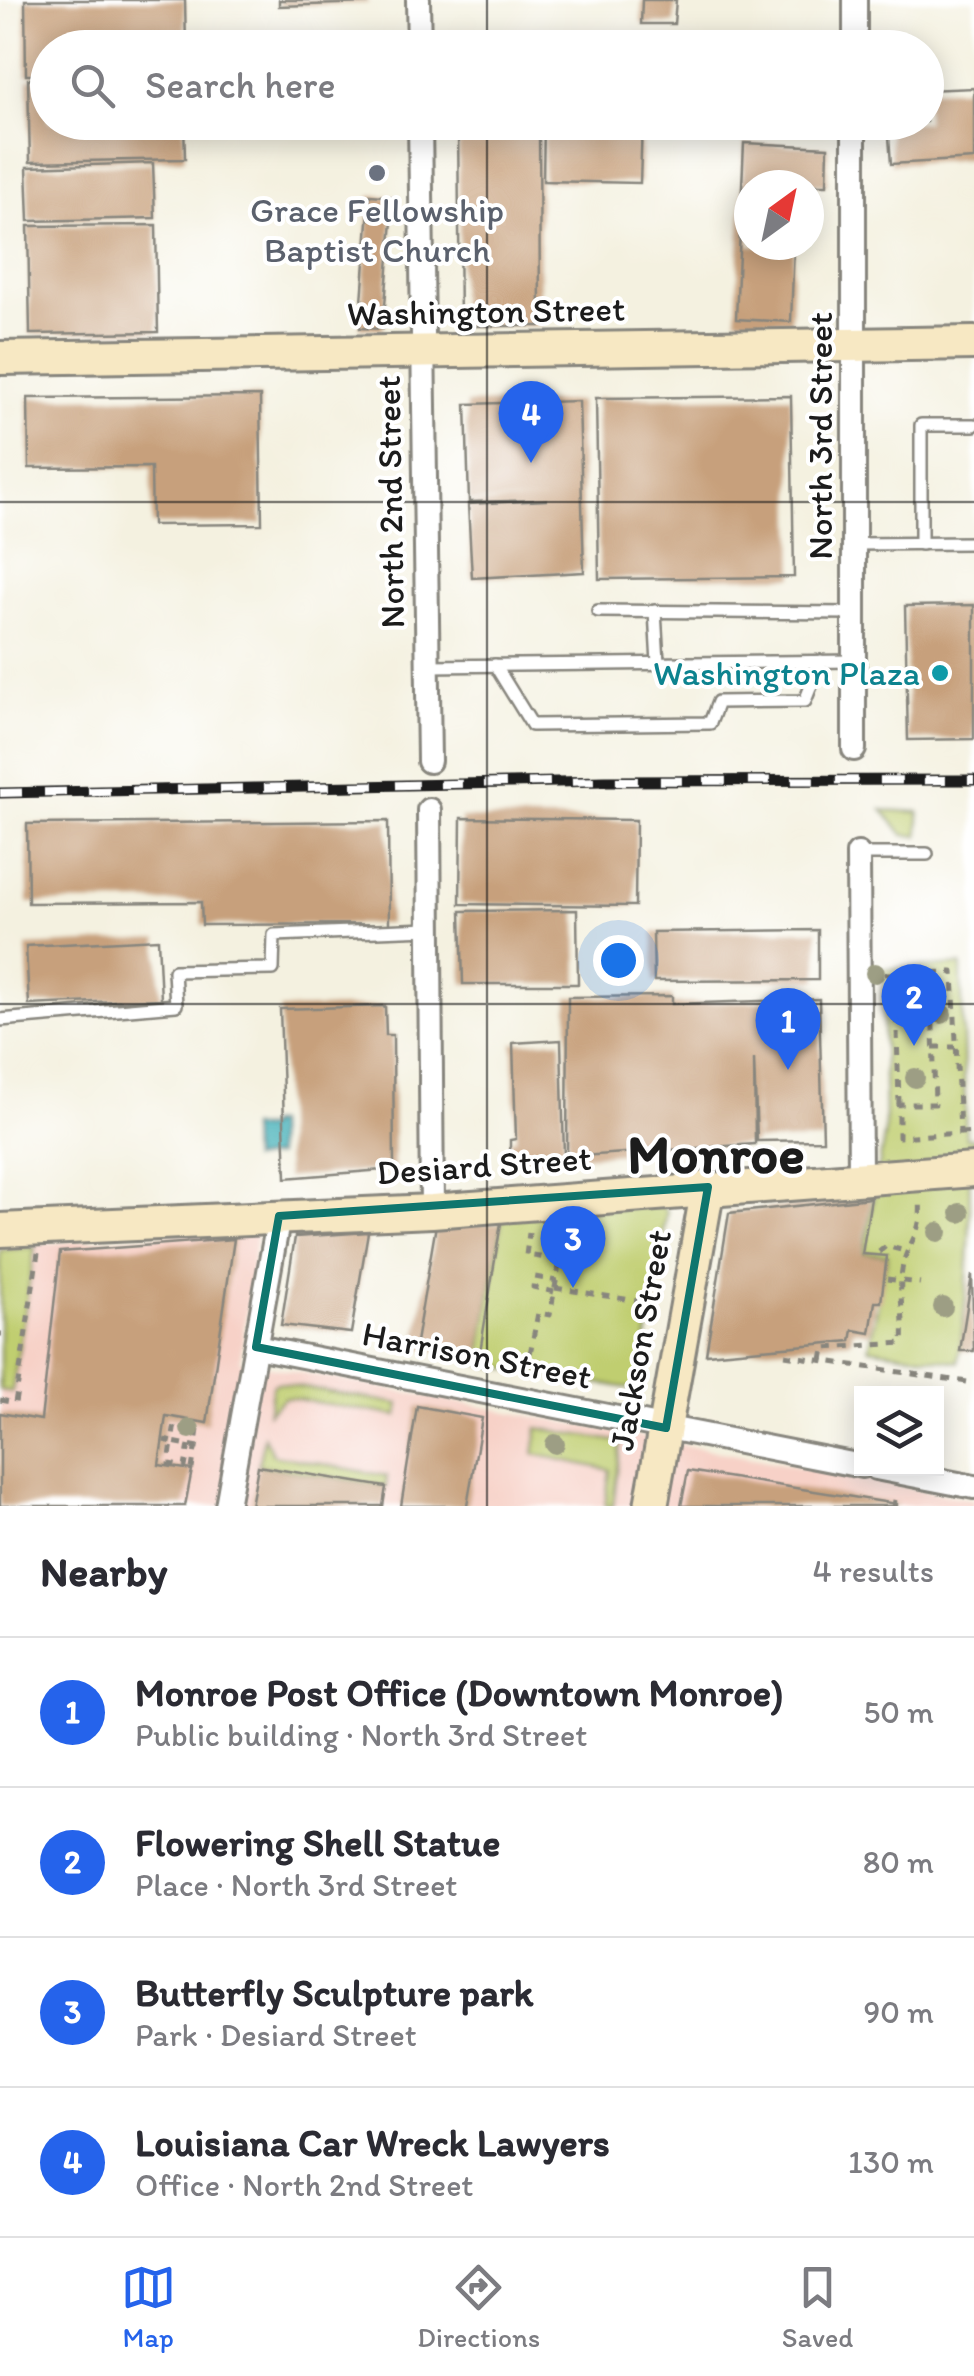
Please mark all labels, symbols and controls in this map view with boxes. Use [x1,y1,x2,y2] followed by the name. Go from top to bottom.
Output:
[30,30,944,140] search box
[65,58,120,113] icon: search
[145,62,336,108] text: Search here
[366,162,388,184] marker: Grace Fellowship Baptist Church
[734,170,824,260] north arrow
[250,189,504,271] place label: Grace Fellowship Baptist Church
[347,288,625,334] street label: Washington Street
[799,312,841,560] street label: North 3rd Street
[367,375,413,629] street label: North 2nd Street
[498,380,564,463] pin: 4
[653,652,920,694] place label: Washington Plaza
[929,662,951,684] marker: Washington Plaza
[593,935,644,986] your location
[882,964,946,1046] pin: 2
[756,988,820,1070] pin: 1
[627,1121,805,1187] district label: Monroe
[375,1137,593,1193] street label: Desiard Street
[540,1206,606,1288] pin: 3
[600,1226,680,1454] street label: Jackson Street
[359,1312,595,1398] street label: Harrison Street
[854,1386,944,1476] map controls
[854,1386,944,1476] button: layers
[40,1546,167,1597] text: Nearby
[813,1552,934,1590] text: 4 results
[135,1670,783,1716] text: Monroe Post Office (Downtown Monroe)
[65,1693,80,1731] text: 1
[863,1693,934,1731] text: 50 m
[135,1716,587,1754] text: Public building · North 3rd Street
[135,1820,500,1866] text: Flowering Shell Statue
[64,1843,81,1881] text: 2
[863,1843,934,1881] text: 80 m
[135,1866,457,1904] text: Place · North 3rd Street
[135,1970,534,2016] text: Butterfly Sculpture park
[64,1993,81,2031] text: 3
[863,1993,934,2031] text: 90 m
[135,2016,417,2054] text: Park · Desiard Street
[135,2120,610,2166] text: Louisiana Car Wreck Lawyers
[63,2143,82,2181] text: 4
[848,2143,934,2181] text: 130 m
[135,2166,473,2204] text: Office · North 2nd Street
[121,2260,176,2354] tab: Map
[417,2260,540,2354] tab: Directions
[782,2260,853,2354] tab: Saved

